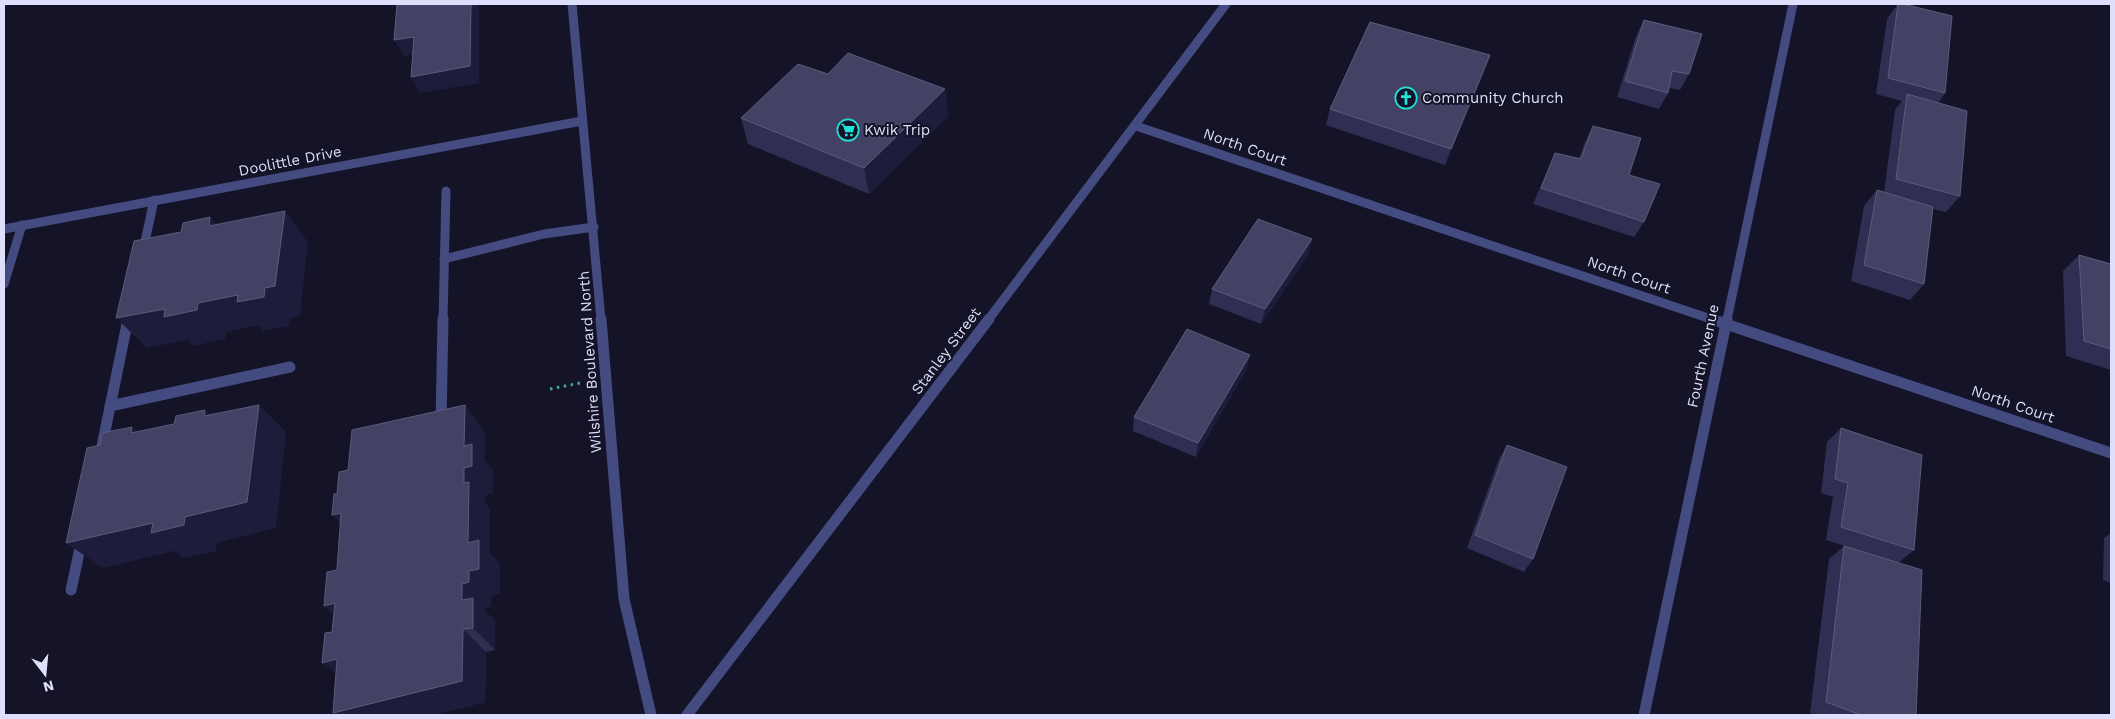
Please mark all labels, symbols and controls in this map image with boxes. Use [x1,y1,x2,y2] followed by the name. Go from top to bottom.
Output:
[1394,86,1418,110] church icon: Community Church
[1422,89,1564,107] place label: Community Church
[836,118,860,142] supermarket icon: Kwik Trip
[864,121,930,139] place label: Kwik Trip
[1201,124,1290,170] street label: North Court
[237,142,343,180] street label: Doolittle Drive
[1585,252,1674,298] street label: North Court
[575,270,605,454] street label: Wilshire Boulevard North
[907,303,985,398] street label: Stanley Street
[1683,303,1723,409] street label: Fourth Avenue
[1969,381,2058,427] street label: North Court
[20,649,70,699] north arrow
[41,677,56,696] text: N

